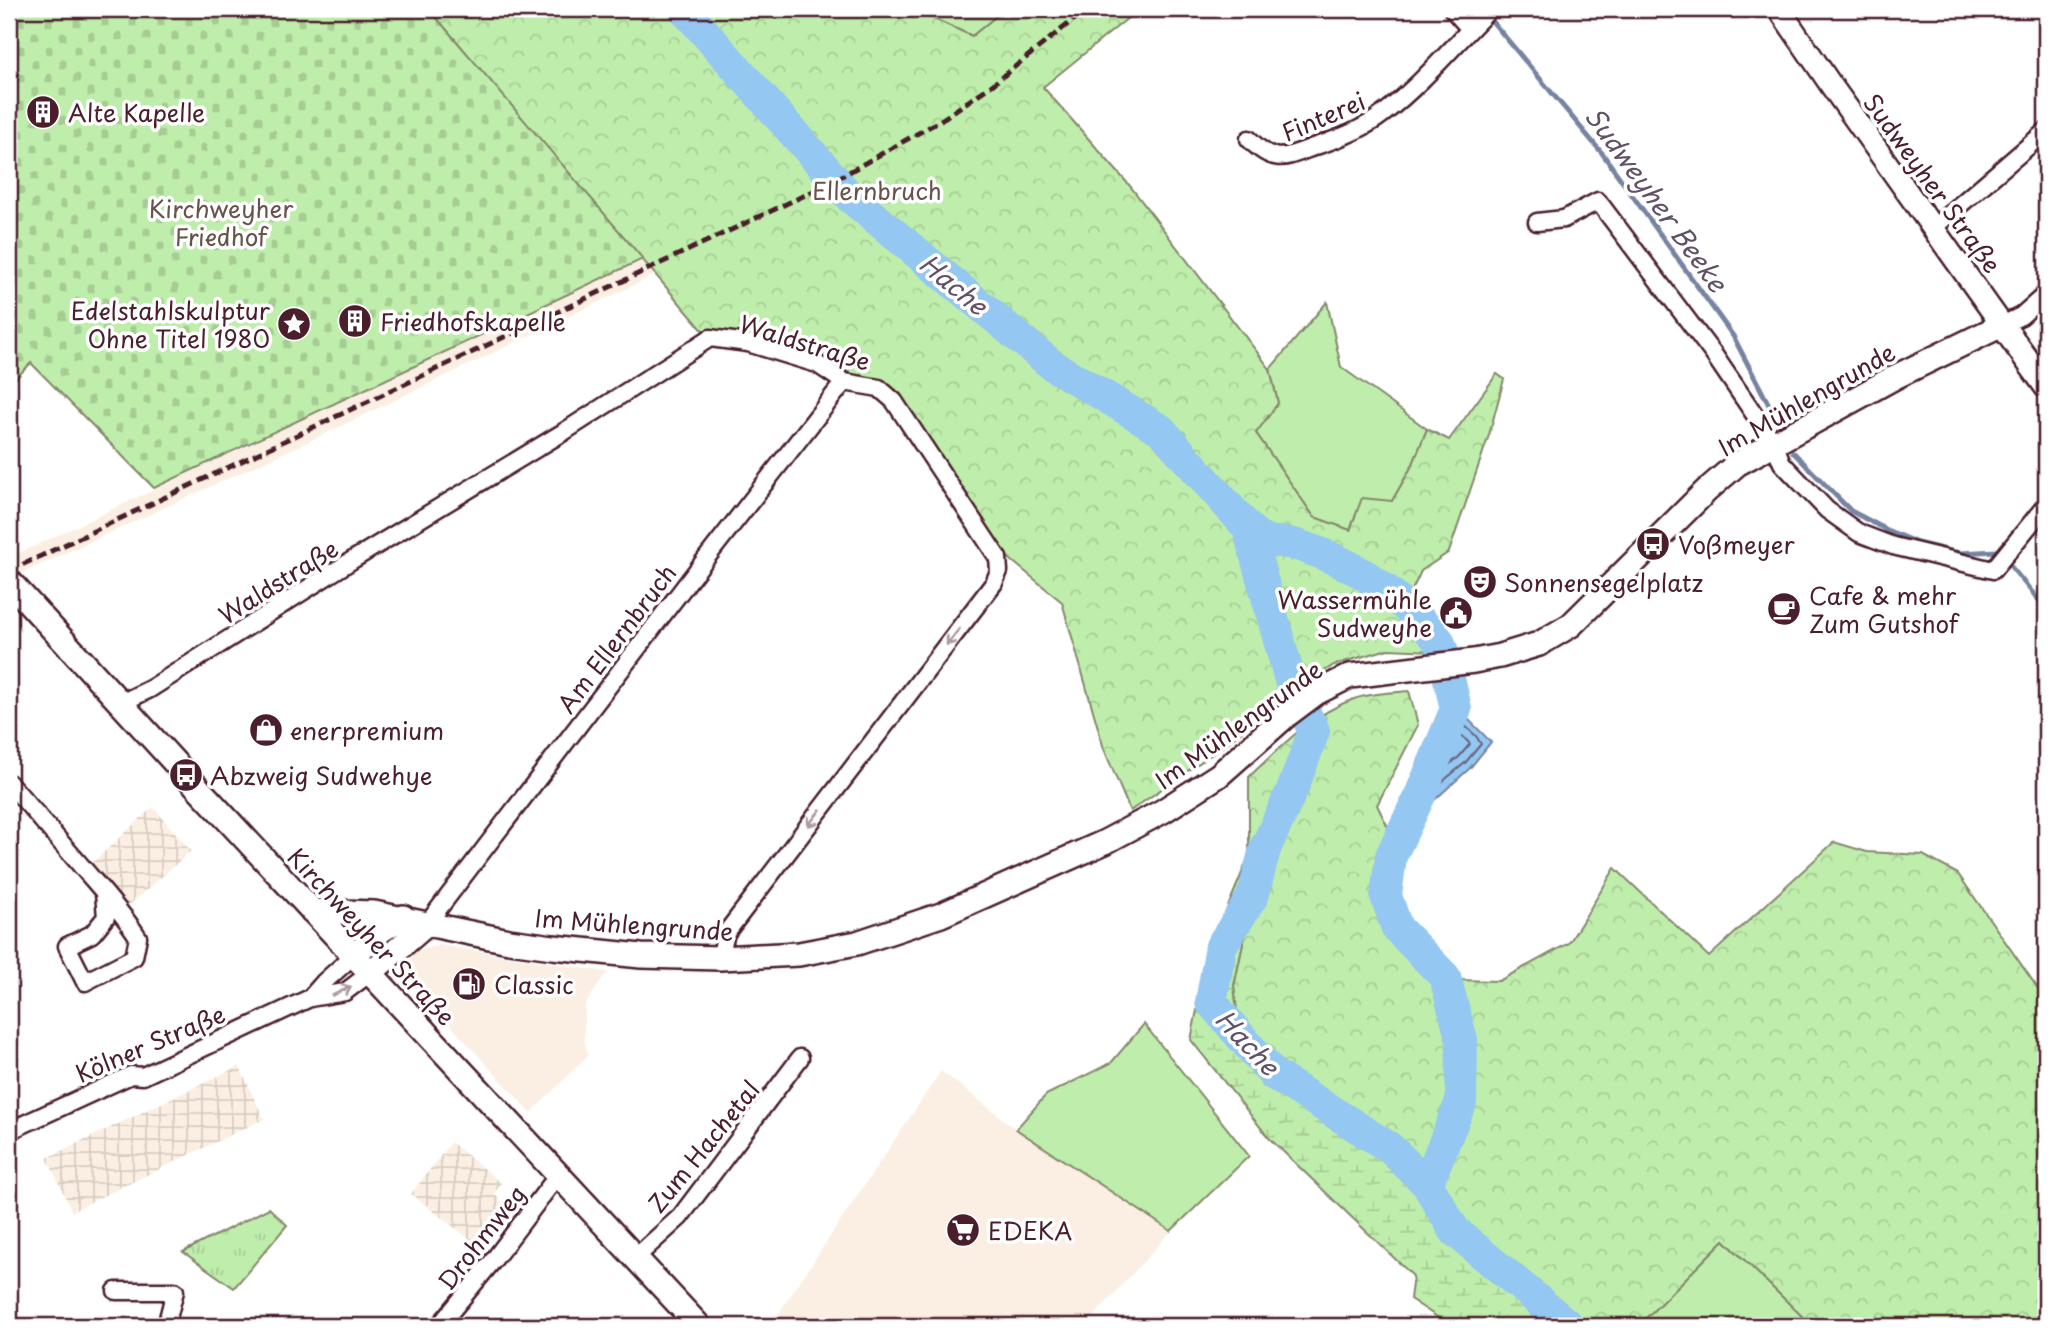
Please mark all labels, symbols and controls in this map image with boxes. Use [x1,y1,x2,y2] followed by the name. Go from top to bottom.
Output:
[1276,82,1370,150] street label: Finterei
[1856,86,2010,280] street label: Sudweyher Straße
[24,93,62,131] building icon: Alte Kapelle
[68,94,205,130] place label: Alte Kapelle
[1577,99,1739,301] water label: Sudweyher Beeke
[812,172,942,208] park label: Ellernbruch
[149,190,294,254] park label: Kirchweyher Friedhof
[912,244,997,325] water label: Hache
[71,292,271,356] place label: Edelstahlskulptur Ohne Titel 1980
[336,302,374,340] building icon: Friedhofskapelle
[380,303,566,339] place label: Friedhofskapelle
[275,305,313,343] place icon: Edelstahlskulptur Ohne Titel 1980
[735,305,875,379] street label: Waldstraße
[1711,334,1901,464] street label: Im Mühlengrunde
[1634,525,1672,563] bus stop icon: Voßmeyer
[1678,526,1796,562] place label: Voßmeyer
[211,530,345,632] street label: Waldstraße
[548,556,684,720] street label: Am Ellernbruch
[1461,563,1499,601] theatre icon: Sonnensegelplatz
[1504,564,1703,600] place label: Sonnensegelplatz
[1809,577,1960,641] place label: Cafe & mehr Zum Gutshof
[1277,581,1432,645] place label: Wassermühle Sudweyhe
[1765,590,1803,628] cafe icon: Cafe & mehr Zum Gutshof
[1437,594,1475,632] public building icon: Wassermühle Sudweyhe
[945,627,960,646] one-way arrow
[1147,651,1329,797] street label: Im Mühlengrunde
[247,711,285,749] shop icon: enerpremium
[290,712,444,748] place label: enerpremium
[167,756,205,794] bus stop icon: Abzweig Sudwehye
[210,757,432,793] place label: Abzweig Sudwehye
[807,808,822,826] one-way arrow
[280,839,464,1033] street label: Kirchweyher Straße
[533,899,735,949] street label: Im Mühlengrunde
[450,965,488,1003] fuel station icon: Classic
[494,966,574,1002] place label: Classic
[331,984,352,997] one-way arrow
[70,995,230,1091] street label: Kölner Straße
[1207,1000,1290,1085] water label: Hache
[638,1072,768,1220] street label: Zum Hachetal
[428,1177,534,1297] street label: Drohmweg
[944,1211,982,1249] supermarket icon: EDEKA
[988,1212,1072,1248] place label: EDEKA

